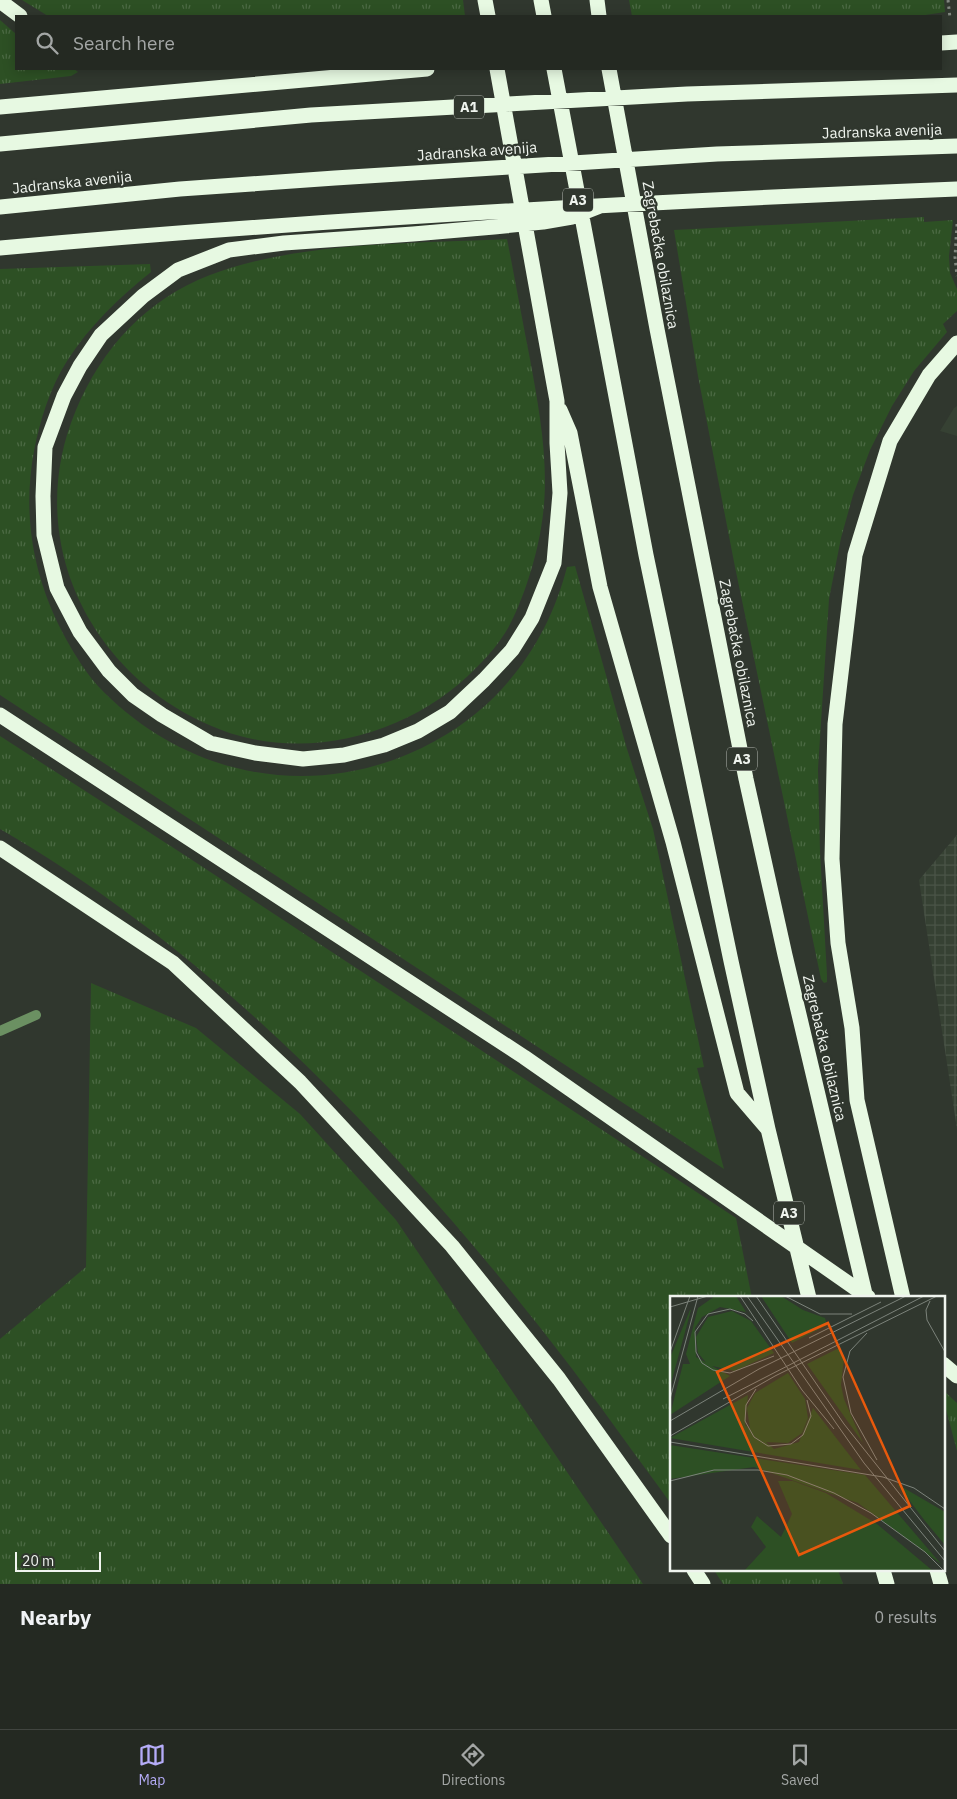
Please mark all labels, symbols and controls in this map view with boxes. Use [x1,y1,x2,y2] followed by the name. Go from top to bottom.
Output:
[15,15,942,70] search box
[33,29,61,57] icon: search
[73,31,175,55] text: Search here
[454,95,484,118] road number: A1
[821,119,943,143] street label: Jadranska avenija
[416,137,538,165] street label: Jadranska avenija
[11,166,133,198] street label: Jadranska avenija
[639,180,683,330] street label: Zagrebačka obilaznica
[563,188,593,212] road number: A3
[715,578,763,728] street label: Zagrebačka obilaznica
[727,748,757,771] road number: A3
[799,973,851,1123] street label: Zagrebačka obilaznica
[774,1202,804,1224] road number: A3
[670,1296,944,1572] inset map
[15,1549,101,1572] scale bar
[22,1552,54,1570] text: 20 m
[20,1603,91,1631] text: Nearby
[874,1607,937,1627] text: 0 results
[138,1741,166,1789] tab: Map
[442,1741,505,1789] tab: Directions
[781,1741,819,1789] tab: Saved

